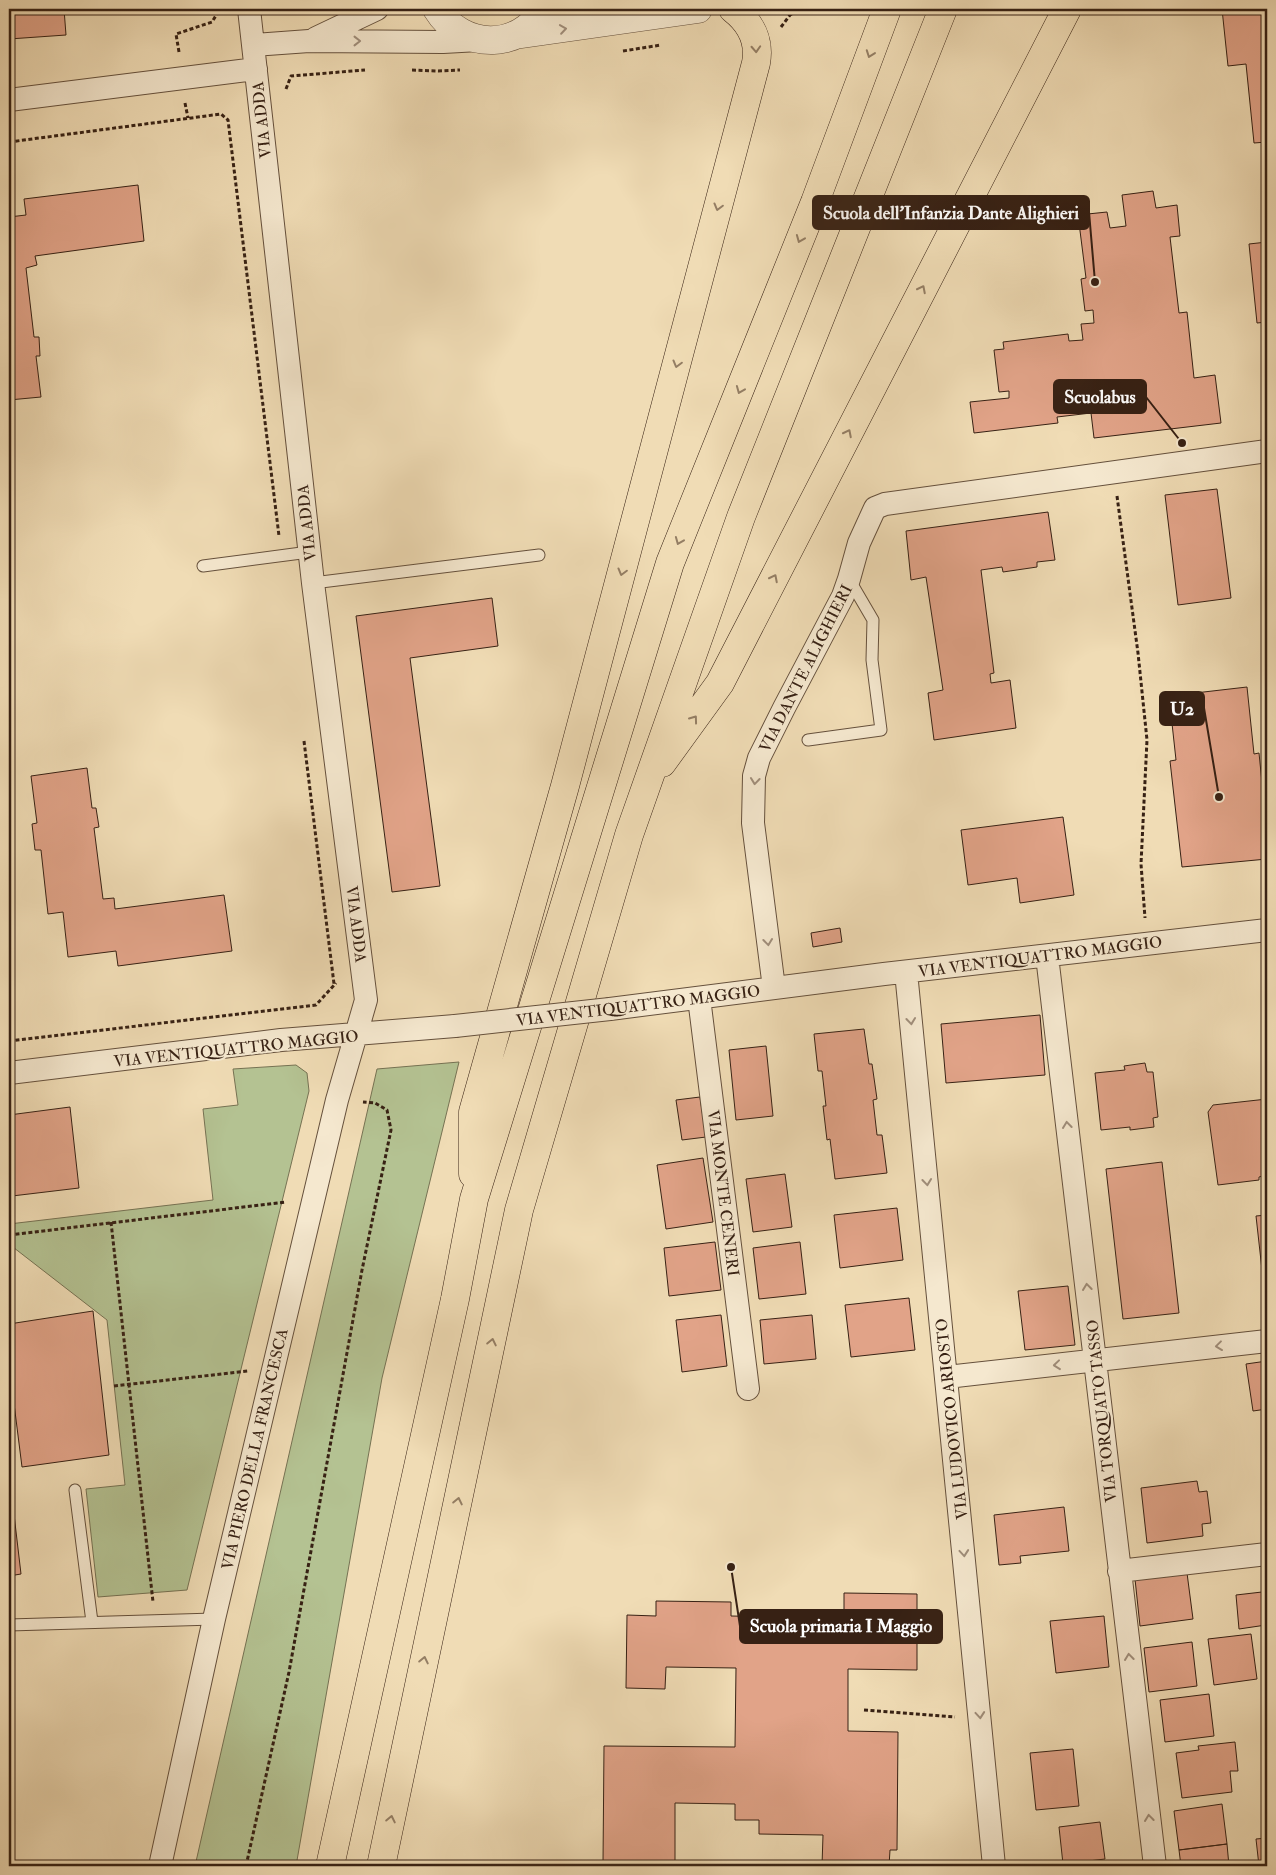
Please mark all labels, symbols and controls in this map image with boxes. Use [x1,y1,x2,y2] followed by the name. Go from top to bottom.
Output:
[559,24,568,34] one-way arrow
[354,36,362,46] one-way arrow
[751,46,762,54] one-way arrow
[866,50,876,58] one-way arrow
[248,80,276,159] street label: VIA ADDA
[813,196,1089,229] callout: Scuola dell'Infanzia Dante Alighieri
[713,202,724,211] one-way arrow
[823,202,1079,225] text: Scuola dell'Infanzia Dante Alighieri
[796,234,806,243] one-way arrow
[916,285,926,294] one-way arrow
[672,359,682,367] one-way arrow
[1054,380,1146,413] callout: Scuolabus
[735,385,746,394] one-way arrow
[1064,386,1136,409] text: Scuolabus
[842,430,852,439] one-way arrow
[293,483,321,562] street label: VIA ADDA
[675,536,685,545] one-way arrow
[617,567,627,575] one-way arrow
[768,574,778,583] one-way arrow
[755,581,857,756] street label: VIA DANTE ALIGHIERI
[1160,692,1204,725] callout: U2
[1170,698,1194,721] text: U2
[688,715,697,725] one-way arrow
[750,777,761,785] one-way arrow
[341,885,371,964] street label: VIA ADDA
[917,932,1163,982] street label: VIA VENTIQUATTRO MAGGIO
[762,939,773,947] one-way arrow
[515,981,761,1031] street label: VIA VENTIQUATTRO MAGGIO
[905,1017,916,1025] one-way arrow
[113,1026,359,1072] street label: VIA VENTIQUATTRO MAGGIO
[703,1109,743,1277] street label: VIA MONTE CENERI
[1062,1121,1073,1129] one-way arrow
[921,1179,932,1187] one-way arrow
[1082,1282,1093,1290] one-way arrow
[931,1317,973,1520] street label: VIA LUDOVICO ARIOSTO
[1082,1318,1122,1503] street label: VIA TORQUATO TASSO
[217,1326,293,1572] street label: VIA PIERO DELLA FRANCESCA
[486,1337,496,1346] one-way arrow
[1215,1341,1223,1351] one-way arrow
[1053,1359,1061,1370] one-way arrow
[452,1496,463,1505] one-way arrow
[959,1549,970,1557] one-way arrow
[740,1610,942,1643] callout: Scuola primaria I Maggio
[750,1615,933,1638] text: Scuola primaria I Maggio
[1124,1652,1135,1660] one-way arrow
[419,1655,429,1664] one-way arrow
[974,1711,985,1719] one-way arrow
[385,1814,396,1823] one-way arrow
[1144,1814,1155,1822] one-way arrow

